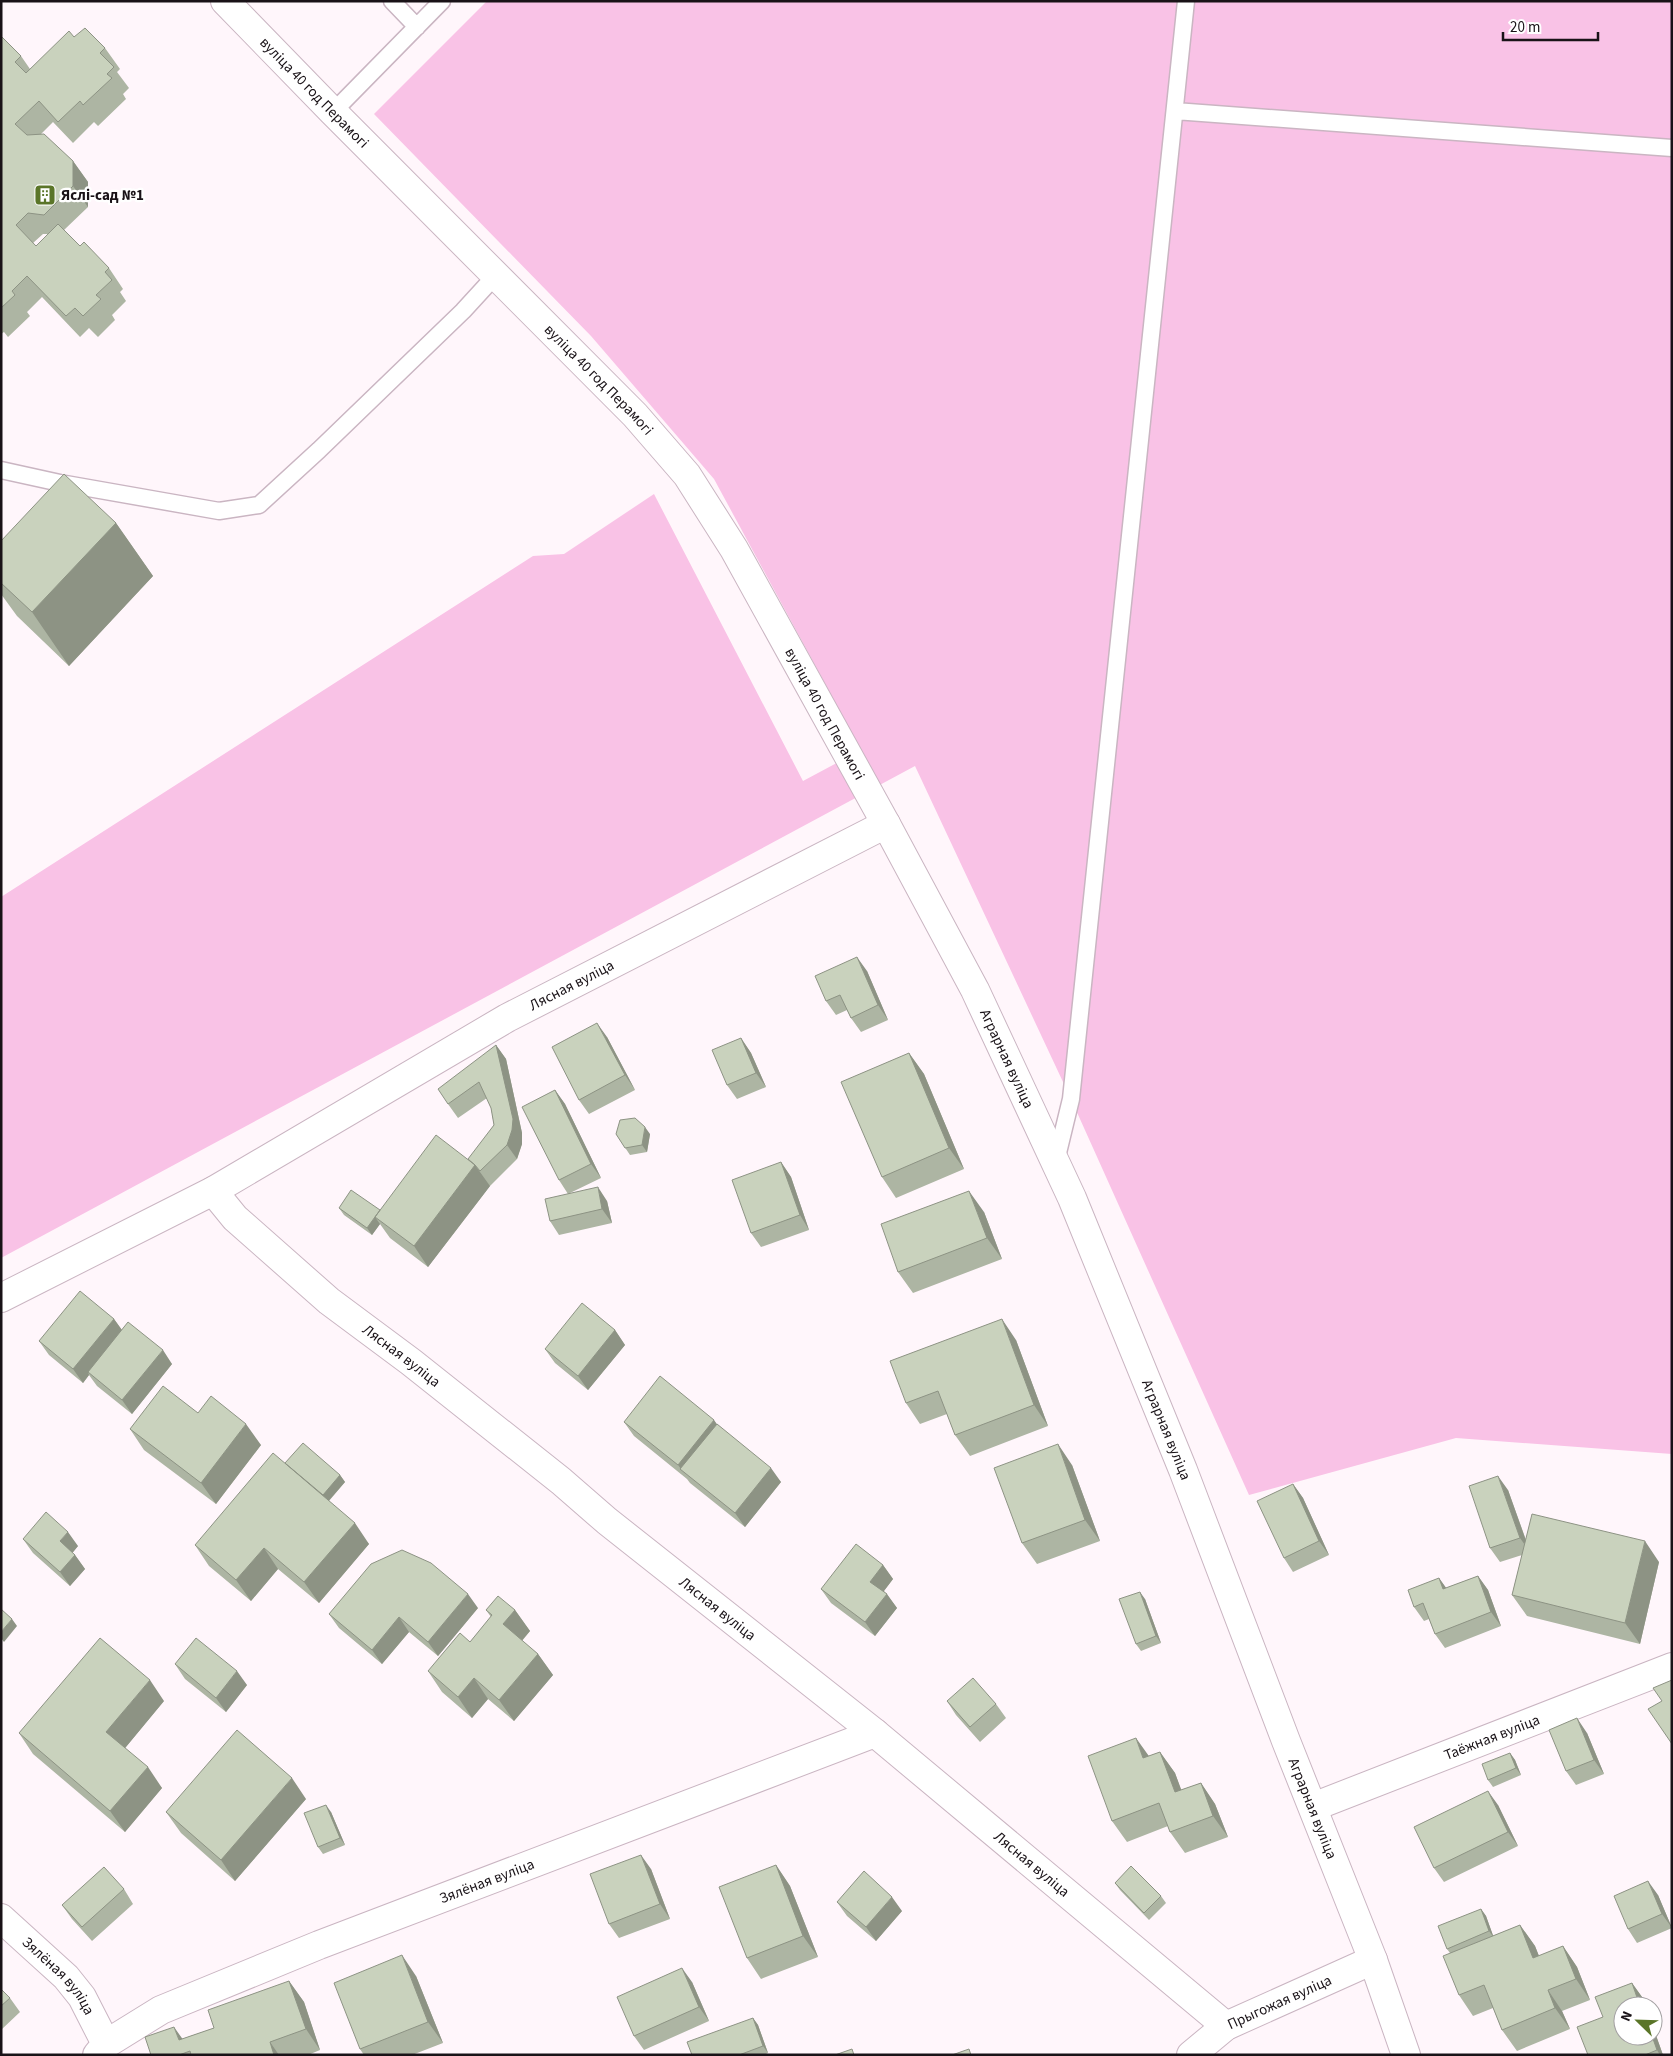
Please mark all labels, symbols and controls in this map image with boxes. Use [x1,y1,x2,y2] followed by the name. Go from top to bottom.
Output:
[1503,10,1598,42] scale bar
[1510,17,1540,38] text: 20 m
[255,33,373,153] street label: вуліца 40 год Перамогі
[33,183,57,207] building icon: Яслі-сад №1
[61,185,144,206] place label: Яслі-сад №1
[539,320,658,440] street label: вуліца 40 год Перамогі
[780,644,870,784] street label: вуліца 40 год Перамогі
[526,955,618,1016] street label: Лясная вуліца
[974,1006,1039,1112] street label: Аграрная вуліца
[358,1319,445,1392] street label: Лясная вуліца
[1136,1376,1196,1483] street label: Аграрная вуліца
[674,1572,760,1646] street label: Лясная вуліца
[1441,1710,1543,1766] street label: Таёжная вуліца
[1283,1755,1342,1862] street label: Аграрная вуліца
[989,1827,1074,1902] street label: Лясная вуліца
[436,1854,537,1909] street label: Зялёная вуліца
[17,1932,99,2019] street label: Зялёная вуліца
[1224,1970,1335,2035] street label: Прыгожая вуліца
[1613,1996,1663,2046] north arrow
[1616,2008,1638,2025] text: N

